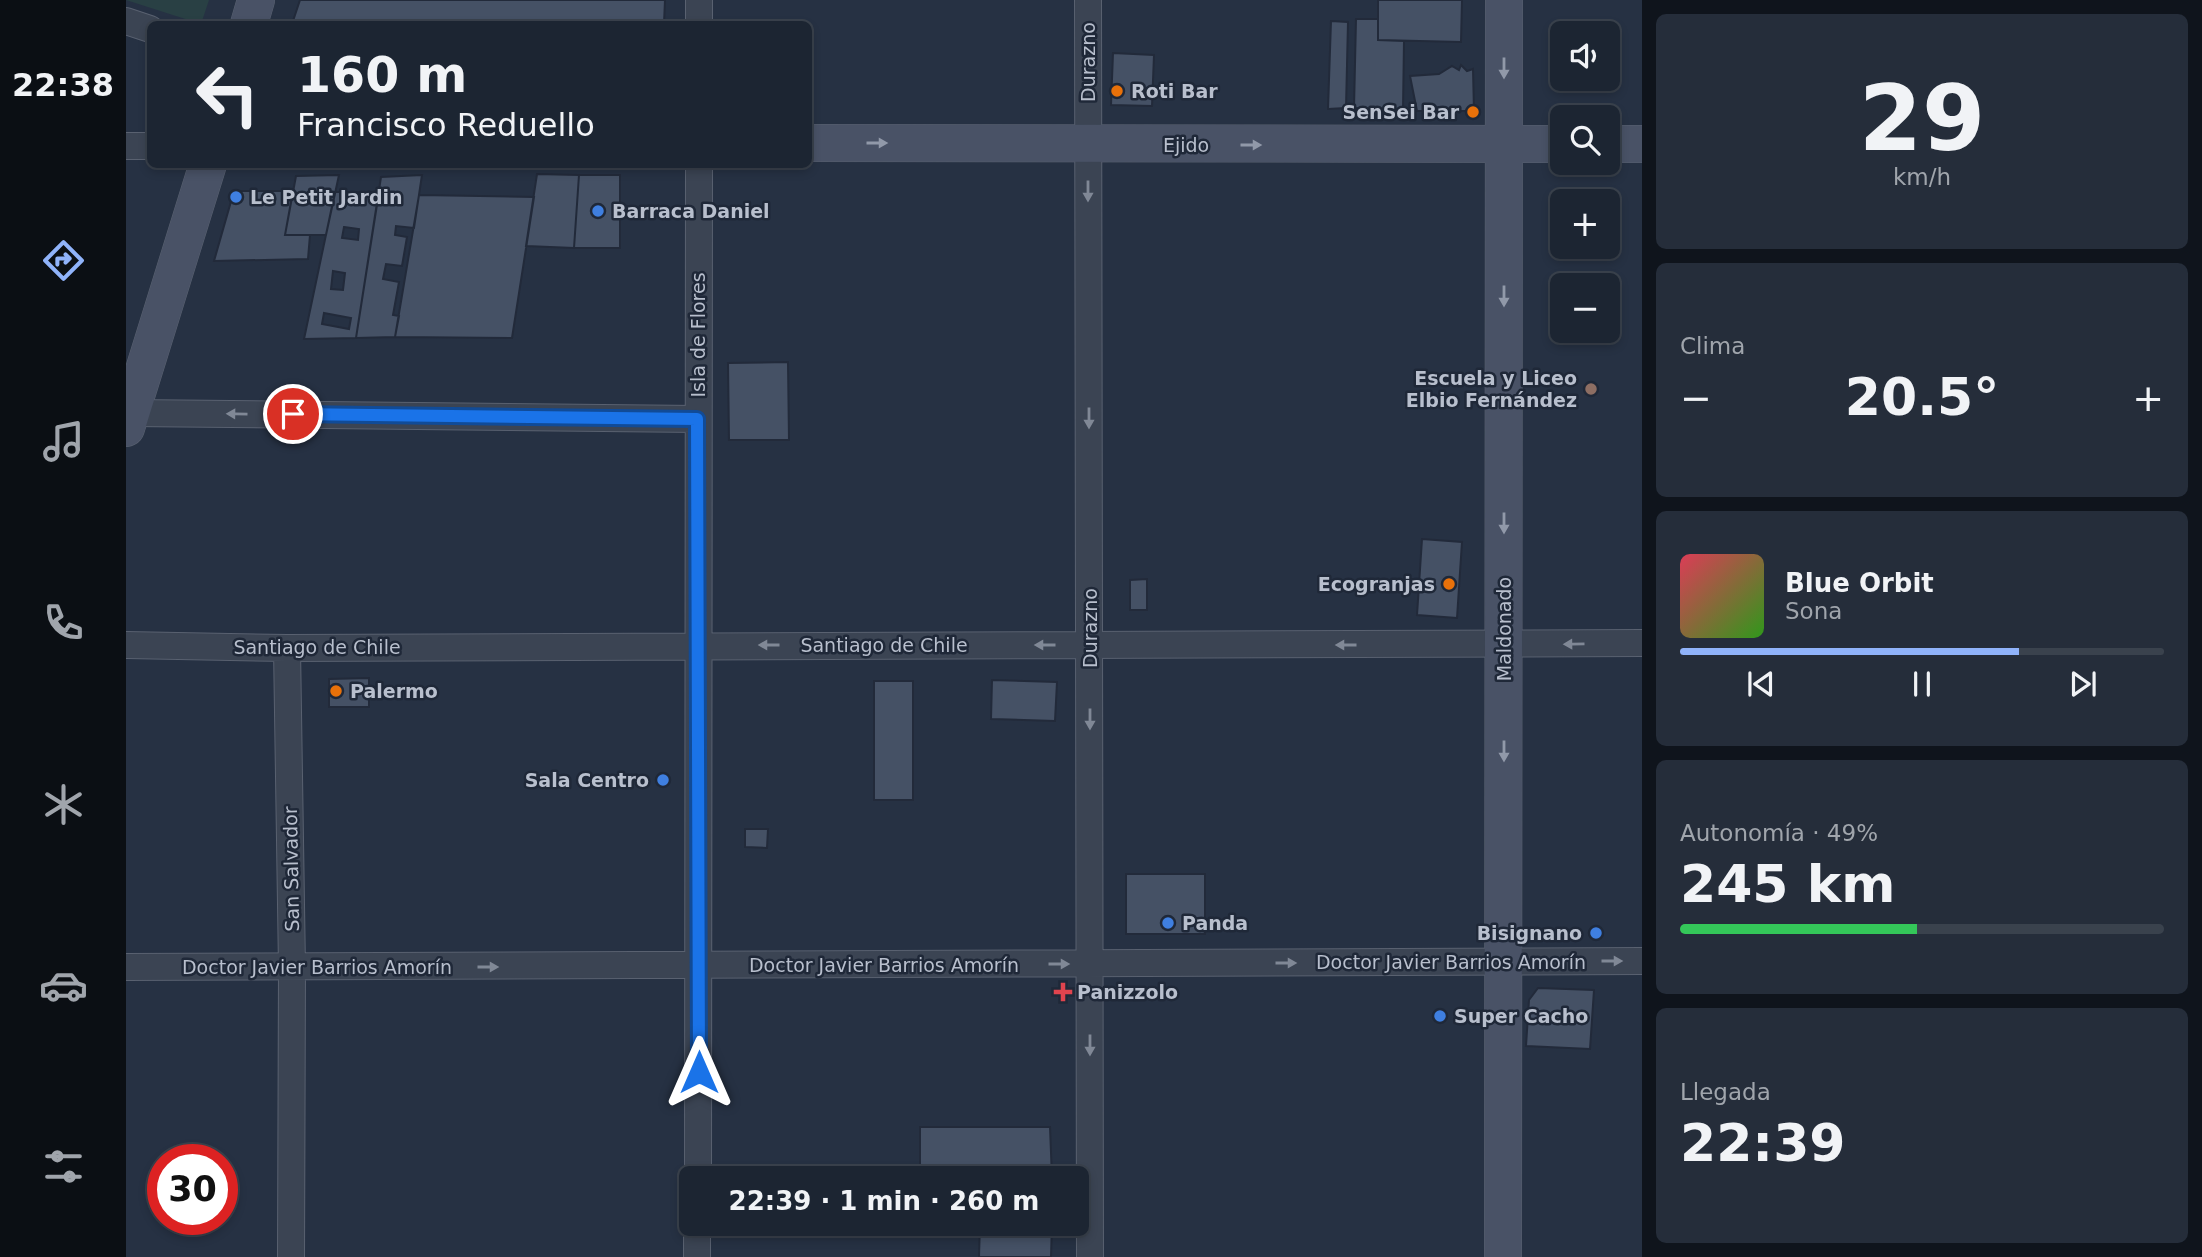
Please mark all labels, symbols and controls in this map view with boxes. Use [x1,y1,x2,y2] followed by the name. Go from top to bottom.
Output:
[1550,21,1620,343] map controls
[1550,21,1620,91] button: sound
[1077,22,1099,102] street label: Durazno
[297,47,467,104] text: 160 m
[182,49,273,140] icon: left
[1498,57,1510,79] one-way arrow
[12,66,114,104] text: 22:38
[1859,66,1985,171] text: 29
[1131,80,1218,102] place label: Roti Bar
[1109,83,1125,99] marker: Roti Bar
[1343,101,1460,123] place label: SenSei Bar
[1465,104,1481,120] marker: SenSei Bar
[1550,105,1620,175] button: search
[297,106,595,144] text: Francisco Reduello
[1163,134,1209,156] street label: Ejido
[866,137,888,149] one-way arrow
[1240,139,1262,151] one-way arrow
[1893,164,1951,190] text: km/h
[1082,180,1094,202] one-way arrow
[250,186,403,208] place label: Le Petit Jardin
[228,189,244,205] marker: Le Petit Jardin
[1550,189,1620,259] button: +
[612,200,770,222] place label: Barraca Daniel
[590,203,606,219] marker: Barraca Daniel
[39,236,88,285] icon: directions
[687,272,709,398] street label: Isla de Flores
[1550,273,1620,343] button: −
[1498,285,1510,307] one-way arrow
[1680,333,1745,359] text: Clima
[1406,367,1577,411] place label: Escuela y Liceo Elbio Fernández
[1845,367,1999,427] text: 20.5°
[1680,376,1712,420] text: −
[2132,376,2164,420] text: +
[1583,381,1599,397] marker: Escuela y Liceo Elbio Fernández
[263,384,323,444] pin
[274,395,312,433] icon: arrive
[1083,407,1095,429] one-way arrow
[226,408,248,420] one-way arrow
[39,417,88,466] icon: music
[1498,512,1510,534] one-way arrow
[1785,568,1934,598] text: Blue Orbit
[1318,573,1435,595] place label: Ecogranjas
[1441,576,1457,592] marker: Ecogranjas
[1493,577,1515,681] street label: Maldonado
[1079,588,1101,668] street label: Durazno
[39,598,88,647] icon: phone
[1785,598,1842,624] text: Sona
[800,634,968,656] street label: Santiago de Chile
[233,636,401,658] street label: Santiago de Chile
[758,639,780,651] one-way arrow
[1335,639,1357,651] one-way arrow
[1563,639,1585,650] one-way arrow
[1034,640,1056,651] one-way arrow
[1742,665,1780,703] icon: previous
[1903,665,1941,703] icon: pause
[2064,665,2102,703] icon: next
[350,680,438,702] place label: Palermo
[328,683,344,699] marker: Palermo
[1084,708,1096,730] one-way arrow
[1498,740,1510,762] one-way arrow
[525,769,649,791] place label: Sala Centro
[655,772,671,788] marker: Sala Centro
[39,780,88,829] icon: climate
[279,806,303,932] street label: San Salvador
[1680,820,1878,846] text: Autonomía · 49%
[1680,854,1895,914] text: 245 km
[1182,912,1248,934] place label: Panda
[1160,915,1176,931] marker: Panda
[1477,922,1582,944] place label: Bisignano
[1588,925,1604,941] marker: Bisignano
[1316,951,1586,973] street label: Doctor Javier Barrios Amorín
[749,954,1019,976] street label: Doctor Javier Barrios Amorín
[1601,955,1623,967] one-way arrow
[182,956,452,978] street label: Doctor Javier Barrios Amorín
[1275,957,1297,969] one-way arrow
[1048,958,1070,970] one-way arrow
[39,961,88,1010] icon: car
[477,961,499,973] one-way arrow
[1077,981,1178,1003] place label: Panizzolo
[1055,984,1071,1000] marker: Panizzolo
[1454,1005,1588,1027] place label: Super Cacho
[1432,1008,1448,1024] marker: Super Cacho
[1084,1034,1096,1056] one-way arrow
[662,1035,736,1109] position arrow
[1680,1079,1771,1105] text: Llegada
[1680,1113,1846,1173] text: 22:39
[39,1142,88,1191] icon: filters
[147,1144,238,1235] speed limit sign: 30
[729,1186,1039,1216] text: 22:39 · 1 min · 260 m

